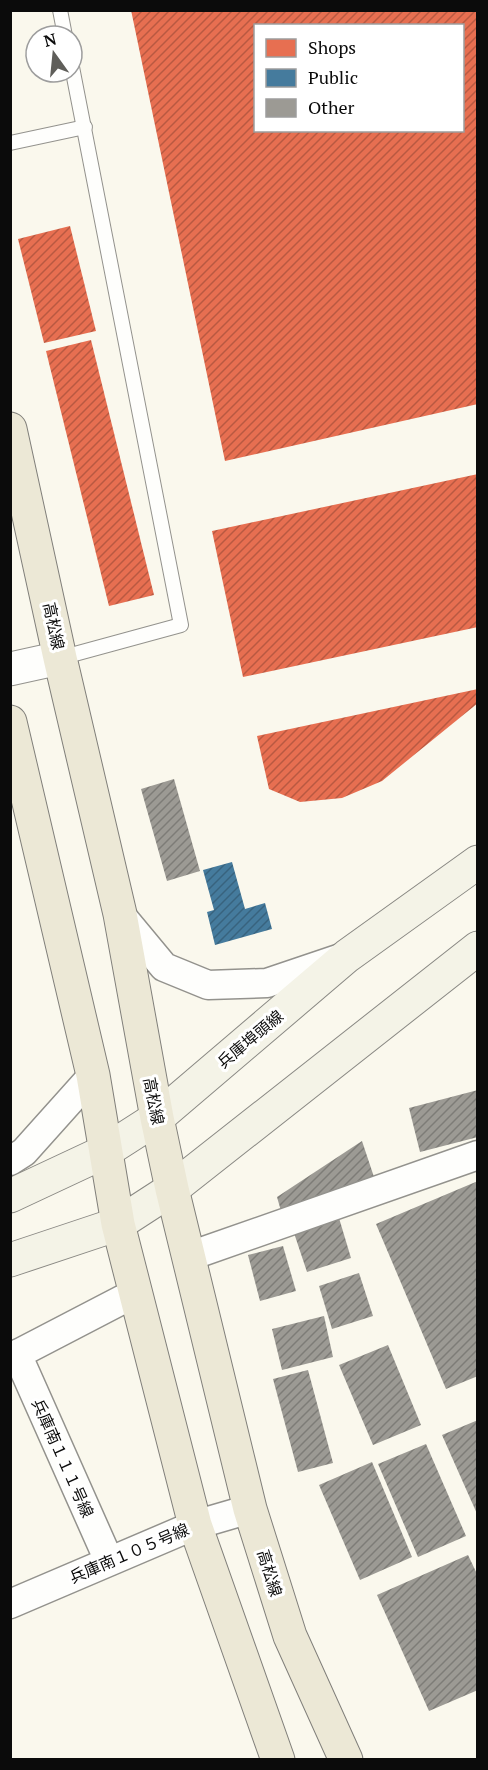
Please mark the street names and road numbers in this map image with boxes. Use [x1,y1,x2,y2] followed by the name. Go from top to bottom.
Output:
[38,600,70,652] street label: 高松線
[212,1005,288,1073] street label: 兵庫埠頭線
[139,1075,169,1127] street label: 高松線
[27,1395,99,1521] street label: 兵庫南１１１号線
[66,1518,192,1588] street label: 兵庫南１０５号線
[252,1547,288,1599] street label: 高松線

